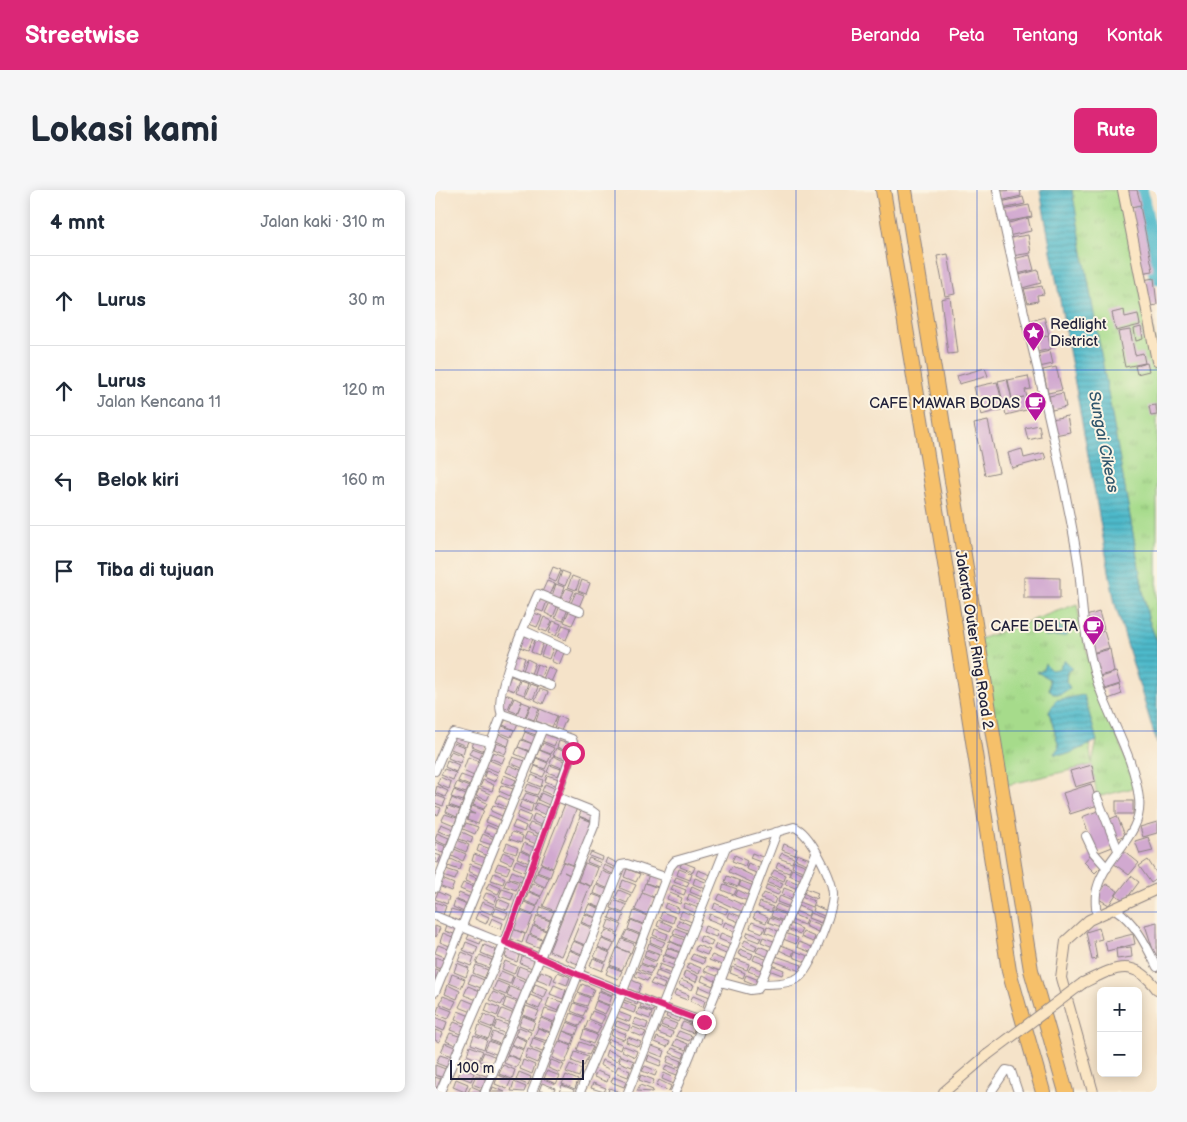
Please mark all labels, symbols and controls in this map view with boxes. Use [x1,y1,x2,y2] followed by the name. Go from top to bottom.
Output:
[25,21,139,50] text: Streetwise
[850,25,920,46] text: Beranda
[948,25,985,46] text: Peta
[1013,25,1078,46] text: Tentang
[1106,25,1162,46] text: Kontak
[1074,108,1157,153] button: Rute
[30,109,219,152] text: Lokasi kami
[50,210,105,235] text: 4 mnt
[260,213,385,232] text: Jalan kaki · 310 m
[50,287,78,315] icon: ahead
[97,289,146,312] text: Lurus
[348,291,385,310] text: 30 m
[1050,315,1107,351] place label: Redlight District
[1022,321,1046,352] place icon: Redlight District
[97,370,146,393] text: Lurus
[50,377,78,405] icon: ahead
[342,381,385,400] text: 120 m
[1084,390,1122,494] water label: Sungai Cikeas
[1024,391,1048,422] cafe icon: CAFE MAWAR BODAS
[97,393,221,412] text: Jalan Kencana 11
[869,394,1020,413] place label: CAFE MAWAR BODAS
[50,467,78,495] icon: left
[97,469,179,492] text: Belok kiri
[342,471,385,490] text: 160 m
[950,549,998,731] street label: Jakarta Outer Ring Road 2
[50,557,78,585] icon: arrive
[97,559,214,582] text: Tiba di tujuan
[1082,614,1106,645] cafe icon: CAFE DELTA
[990,617,1079,636] place label: CAFE DELTA
[562,742,585,765] route start
[1097,987,1142,1077] map controls
[1097,987,1142,1032] button: +
[693,1011,716,1034] route end
[1097,1032,1142,1077] button: −
[450,1057,584,1080] scale bar
[457,1060,494,1077] text: 100 m

